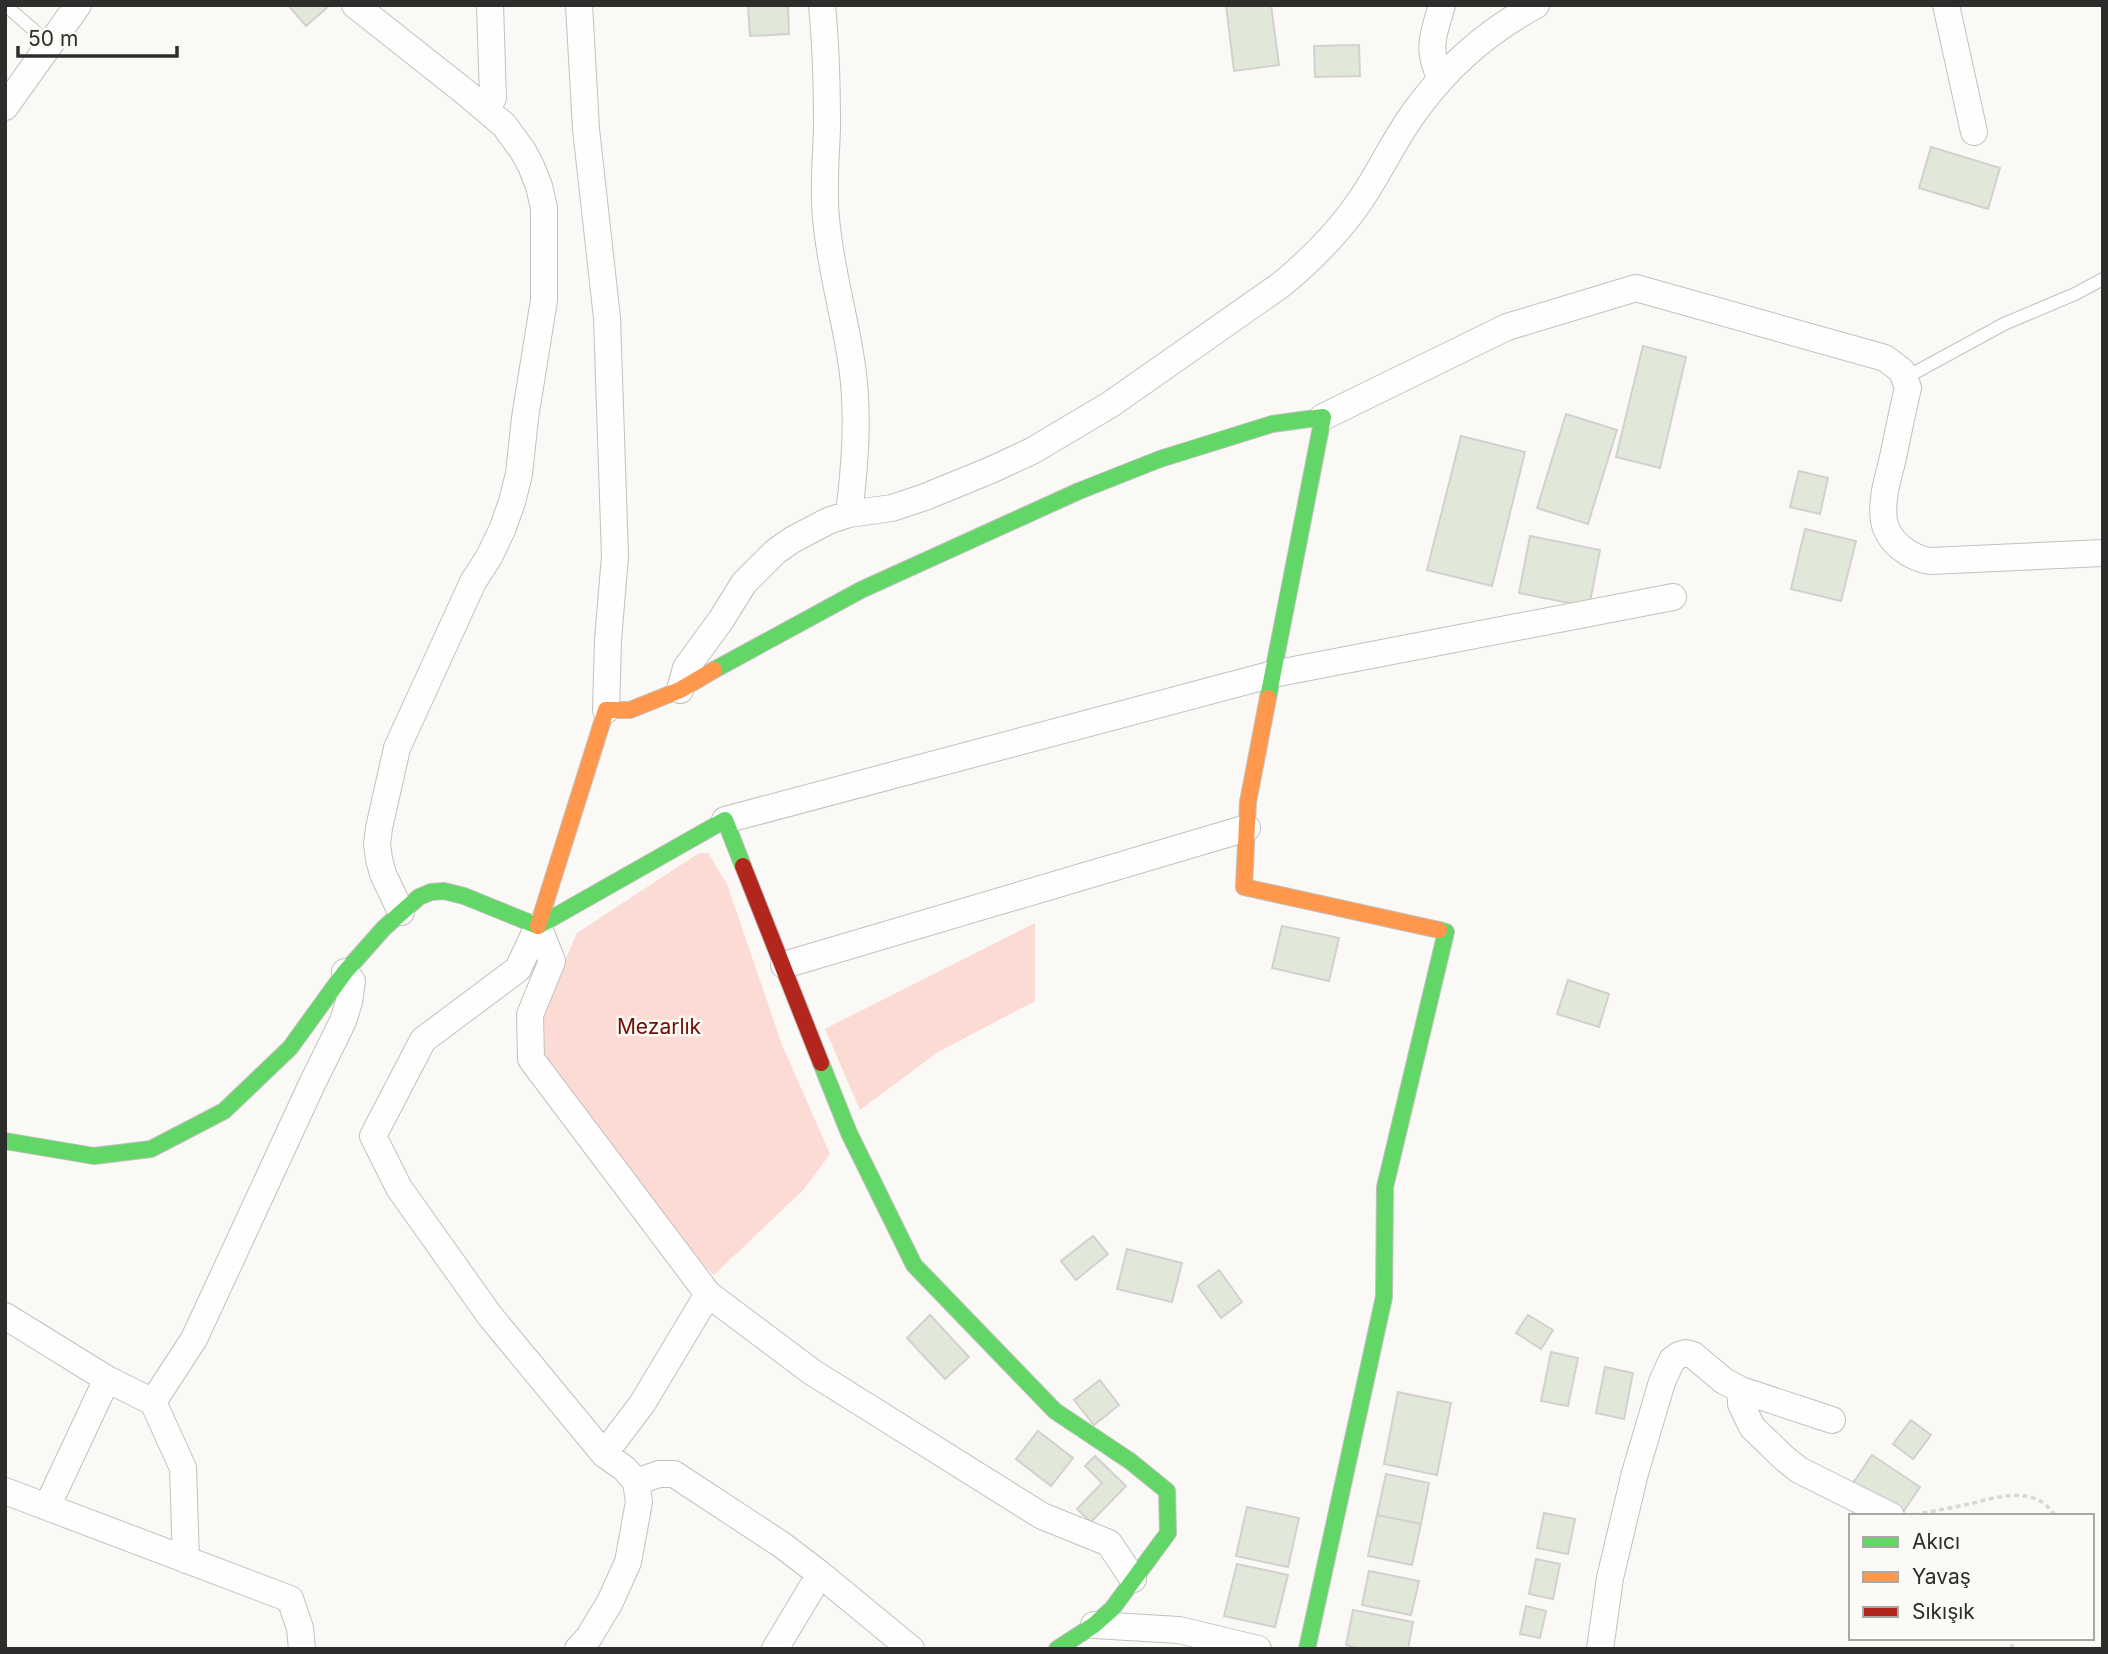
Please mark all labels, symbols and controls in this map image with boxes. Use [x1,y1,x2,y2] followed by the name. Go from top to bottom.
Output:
[18,14,177,58] scale bar
[28,26,78,51] text: 50 m
[617,1014,702,1039] park label: Mezarlık
[1849,1514,2094,1640] legend
[1912,1529,1960,1554] text: Akıcı
[1912,1564,1971,1589] text: Yavaş
[1912,1599,1975,1624] text: Sıkışık

